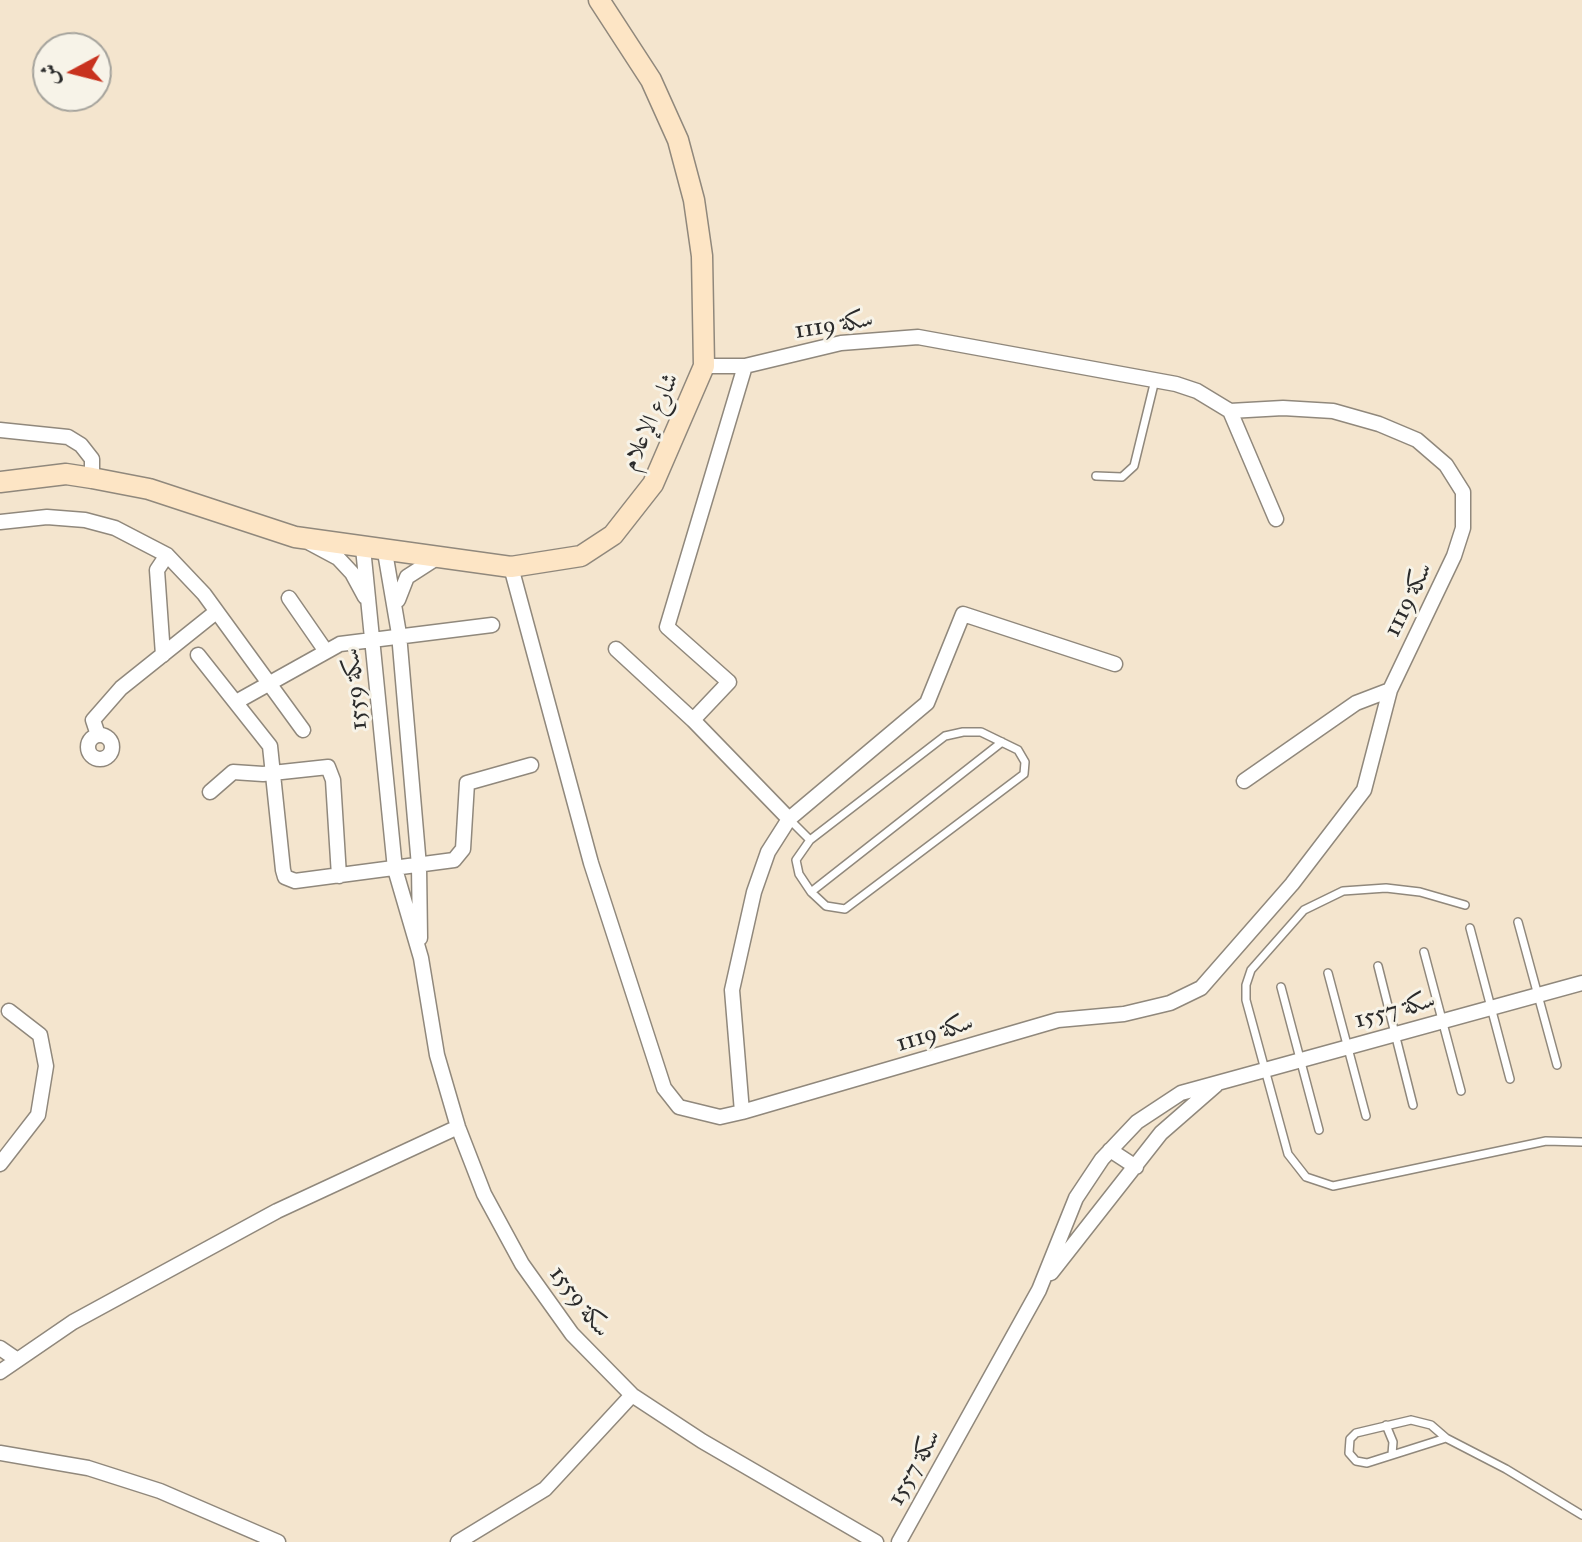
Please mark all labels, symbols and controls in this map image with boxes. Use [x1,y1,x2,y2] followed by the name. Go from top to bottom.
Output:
[32,32,112,112] north arrow
[35,62,64,87] text: ش
[793,306,875,346] street label: سكة 1119
[616,369,686,475] street label: شارع الإعلام
[1379,558,1439,642] street label: سكة 1119
[337,646,375,732] street label: سكة 1559
[1351,986,1439,1036] street label: سكة 1557
[893,1009,977,1059] street label: سكة 1119
[542,1261,616,1343] street label: سكة 1559
[882,1425,948,1511] street label: سكة 1557

